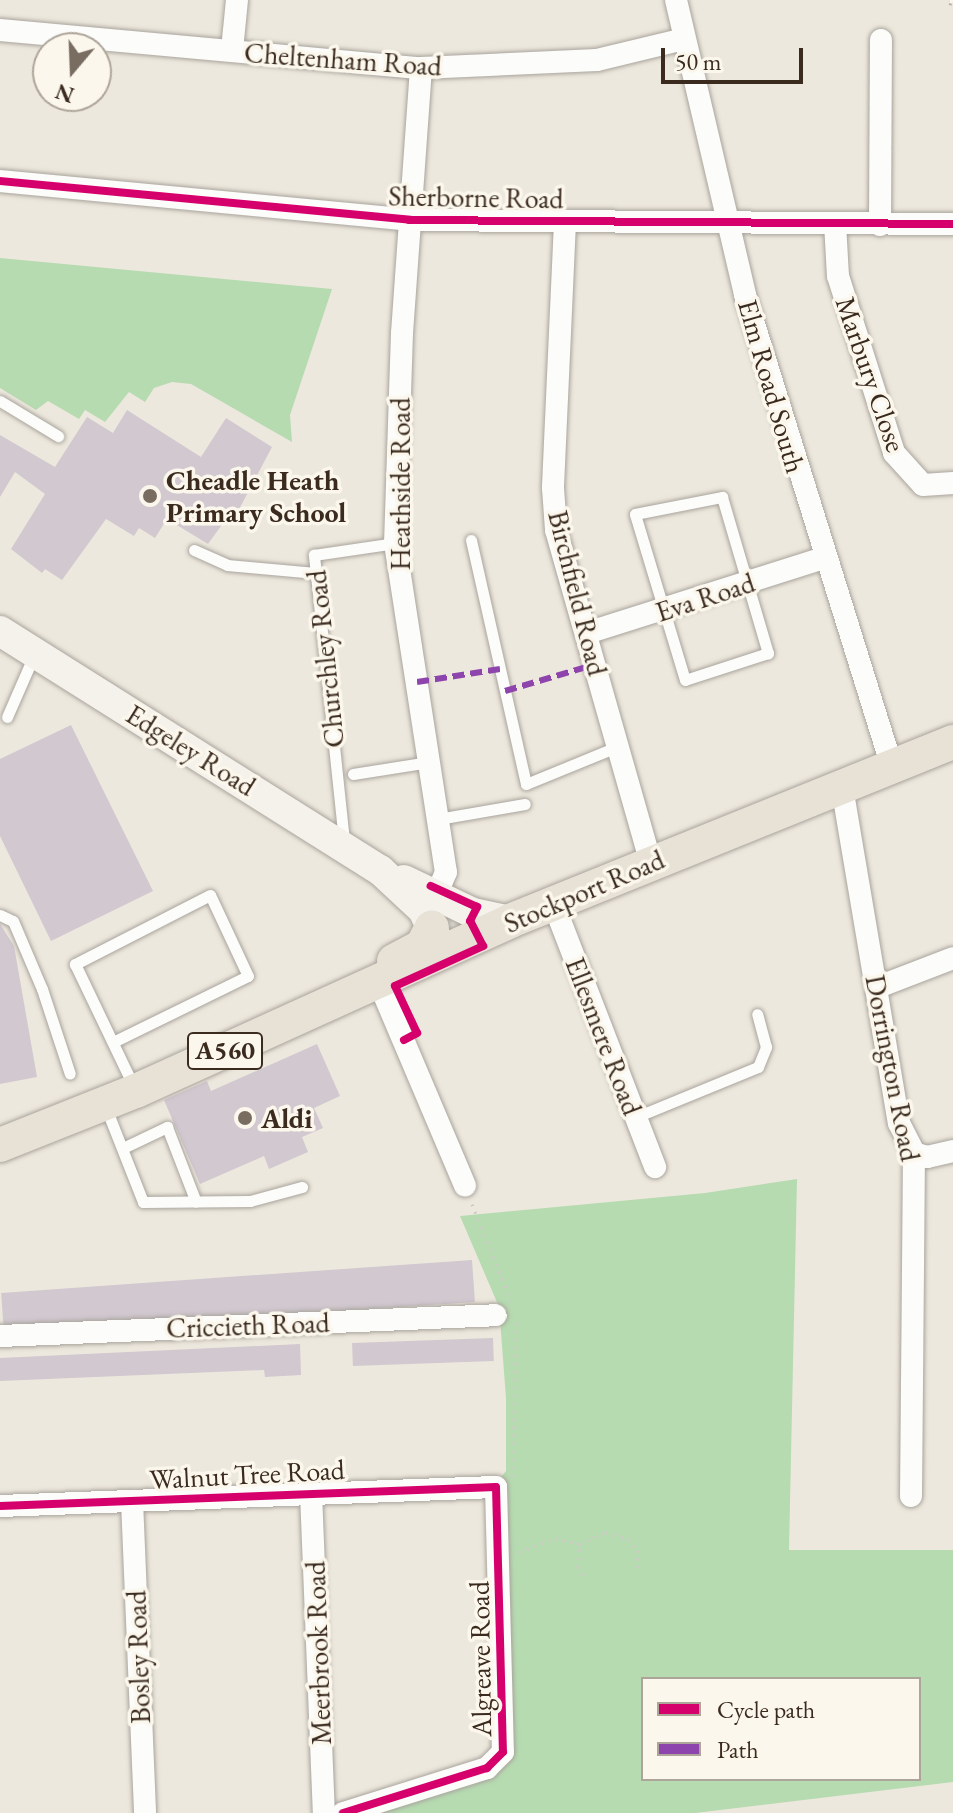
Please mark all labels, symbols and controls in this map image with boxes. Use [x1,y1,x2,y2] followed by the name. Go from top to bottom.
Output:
[32,32,112,112] north arrow
[665,32,807,82] scale bar
[243,35,443,83] street label: Cheltenham Road
[675,46,722,77] text: 50 m
[52,77,78,110] text: N
[388,179,564,215] street label: Sherborne Road
[829,292,913,456] street label: Marbury Close
[731,295,813,477] street label: Elm Road South
[383,397,417,571] street label: Heathside Road
[166,463,346,529] place label: Cheadle Heath Primary School
[141,487,159,505] marker: Cheadle Heath Primary School
[541,507,615,679] street label: Birchfield Road
[651,565,759,629] street label: Eva Road
[299,569,351,749] street label: Churchley Road
[120,697,262,803] street label: Edgeley Road
[499,842,669,940] street label: Stockport Road
[559,952,649,1120] street label: Ellesmere Road
[858,972,928,1164] street label: Dorrington Road
[187,1029,263,1073] road number: A560
[261,1101,312,1135] place label: Aldi
[236,1109,254,1127] marker: Aldi
[166,1305,330,1345] street label: Criccieth Road
[148,1452,346,1496] street label: Walnut Tree Road
[298,1560,338,1746] street label: Meerbrook Road
[462,1581,498,1737] street label: Algreave Road
[119,1590,157,1724] street label: Bosley Road
[641,1677,921,1781] legend
[717,1694,815,1725] text: Cycle path
[717,1734,759,1765] text: Path

